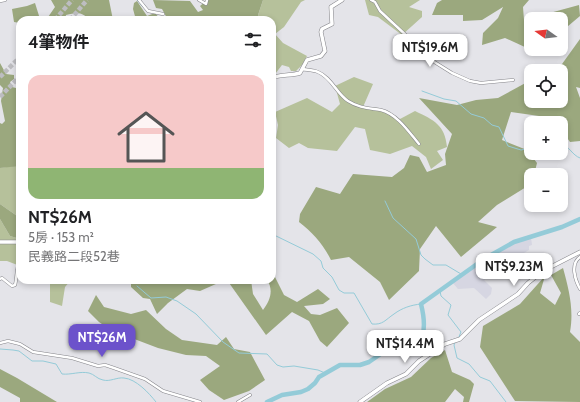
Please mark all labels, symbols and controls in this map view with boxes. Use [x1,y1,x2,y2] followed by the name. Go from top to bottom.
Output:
[524,12,568,56] north arrow
[524,12,568,212] map controls
[242,29,264,51] icon: filters
[28,32,90,52] text: 4筆物件
[389,34,471,68] pin: NT$19.6M
[402,39,458,55] text: NT$19.6M
[524,64,568,108] button: locate
[110,101,182,173] icon: home
[524,116,568,160] button: +
[524,168,568,212] button: −
[28,207,92,227] text: NT$26M
[28,229,94,245] text: 5房 · 153 m²
[28,248,120,264] text: 民義路二段52巷
[473,253,555,287] pin: NT$9.23M
[485,258,543,274] text: NT$9.23M
[69,324,135,358] pin: NT$26M
[78,329,126,345] text: NT$26M
[364,330,446,364] pin: NT$14.4M
[376,335,434,351] text: NT$14.4M

